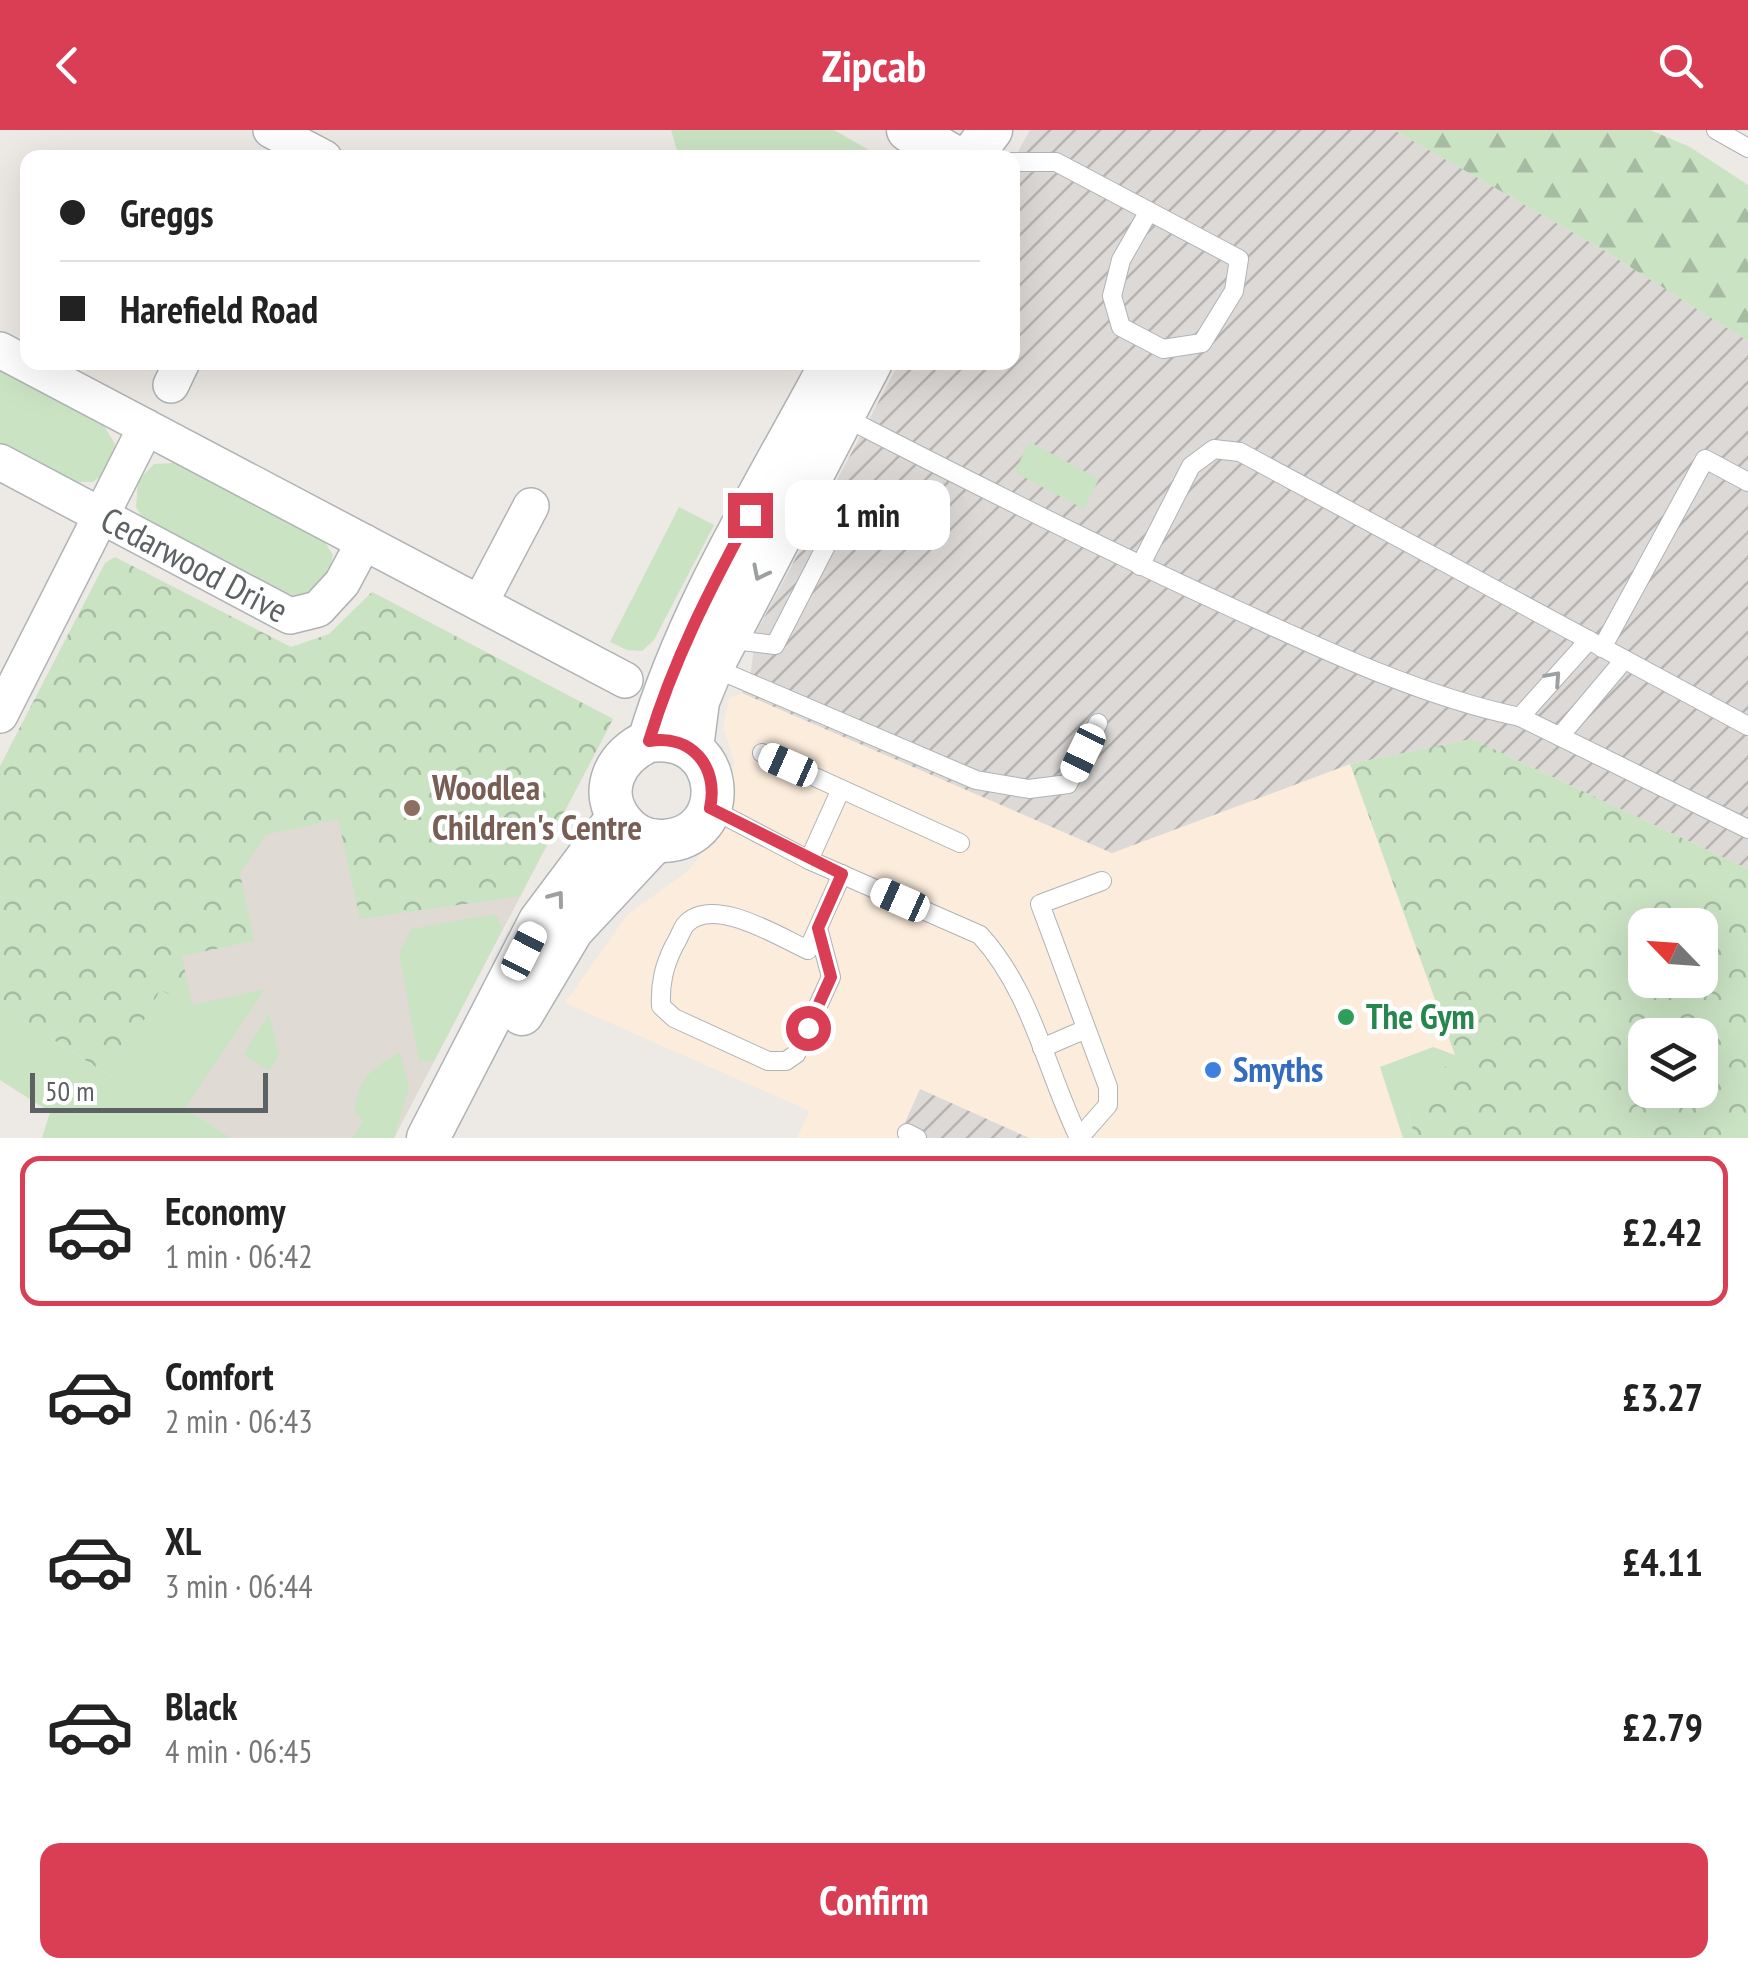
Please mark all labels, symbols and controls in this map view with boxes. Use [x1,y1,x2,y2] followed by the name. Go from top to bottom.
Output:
[822,36,926,94] text: Zipcab
[40,38,95,93] icon: back
[1653,38,1708,93] icon: search
[120,188,213,237] text: Greggs
[120,284,318,333] text: Harefield Road
[785,480,950,550] callout: 1 min
[728,493,773,538] route end
[835,494,900,536] text: 1 min
[93,496,296,633] street label: Cedarwood Drive
[753,562,772,580] one-way arrow
[1542,671,1560,690] one-way arrow
[1056,719,1110,787] car
[754,739,822,791] car
[431,764,642,850] place label: Woodlea Children's Centre
[401,797,423,819] marker: Woodlea Children's Centre
[866,874,934,926] car
[545,891,562,909] one-way arrow
[1628,908,1718,998] north arrow
[1628,908,1718,1108] map controls
[497,917,551,985] car
[1366,993,1475,1039] place label: The Gym
[786,1006,831,1051] route start
[1335,1006,1357,1028] marker: The Gym
[1628,1018,1718,1108] button: layers
[1233,1046,1323,1092] place label: Smyths
[1202,1059,1224,1081] marker: Smyths
[30,1068,268,1113] scale bar
[45,1072,94,1109] text: 50 m
[45,1186,135,1276] icon: car
[165,1186,285,1235] text: Economy
[1622,1207,1703,1256] text: £2.42
[165,1235,313,1277] text: 1 min · 06:42
[45,1351,135,1441] icon: car
[165,1351,274,1400] text: Comfort
[1622,1372,1703,1421] text: £3.27
[165,1400,313,1442] text: 2 min · 06:43
[45,1516,135,1606] icon: car
[165,1516,201,1565] text: XL
[1622,1537,1703,1586] text: £4.11
[165,1565,313,1607] text: 3 min · 06:44
[45,1681,135,1771] icon: car
[165,1681,238,1730] text: Black
[1622,1702,1703,1751] text: £2.79
[165,1730,313,1772] text: 4 min · 06:45
[40,1843,1708,1958] button: Confirm

